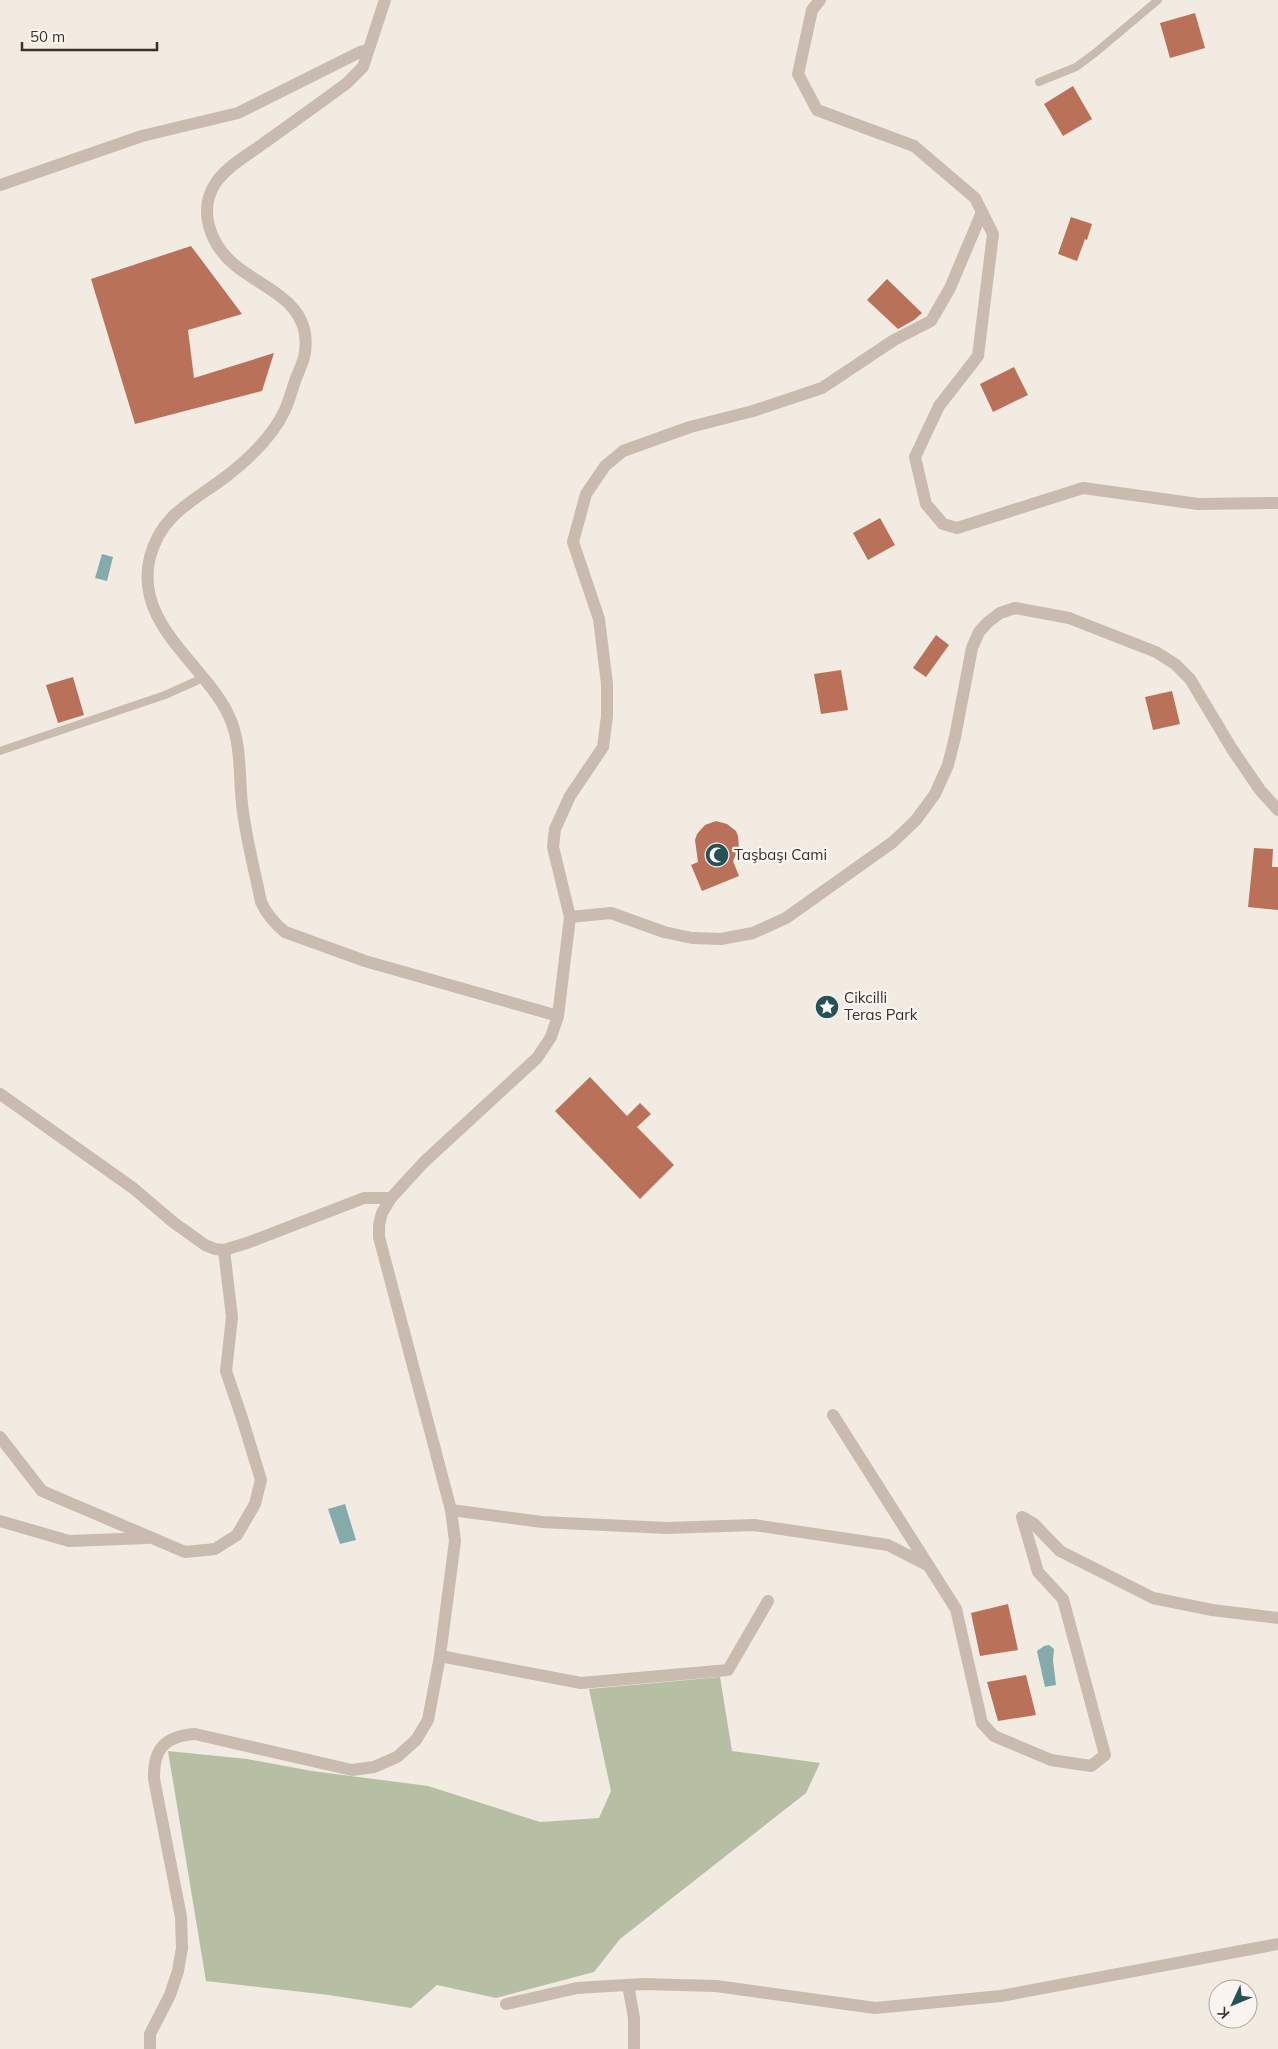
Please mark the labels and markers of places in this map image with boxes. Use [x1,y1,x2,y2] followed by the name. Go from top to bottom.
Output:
[704,842,730,868] mosque icon: Taşbaşı Cami
[734,845,827,864] place label: Taşbaşı Cami
[844,988,918,1024] place label: Cikcilli Teras Park
[814,994,840,1020] place icon: Cikcilli Teras Park

